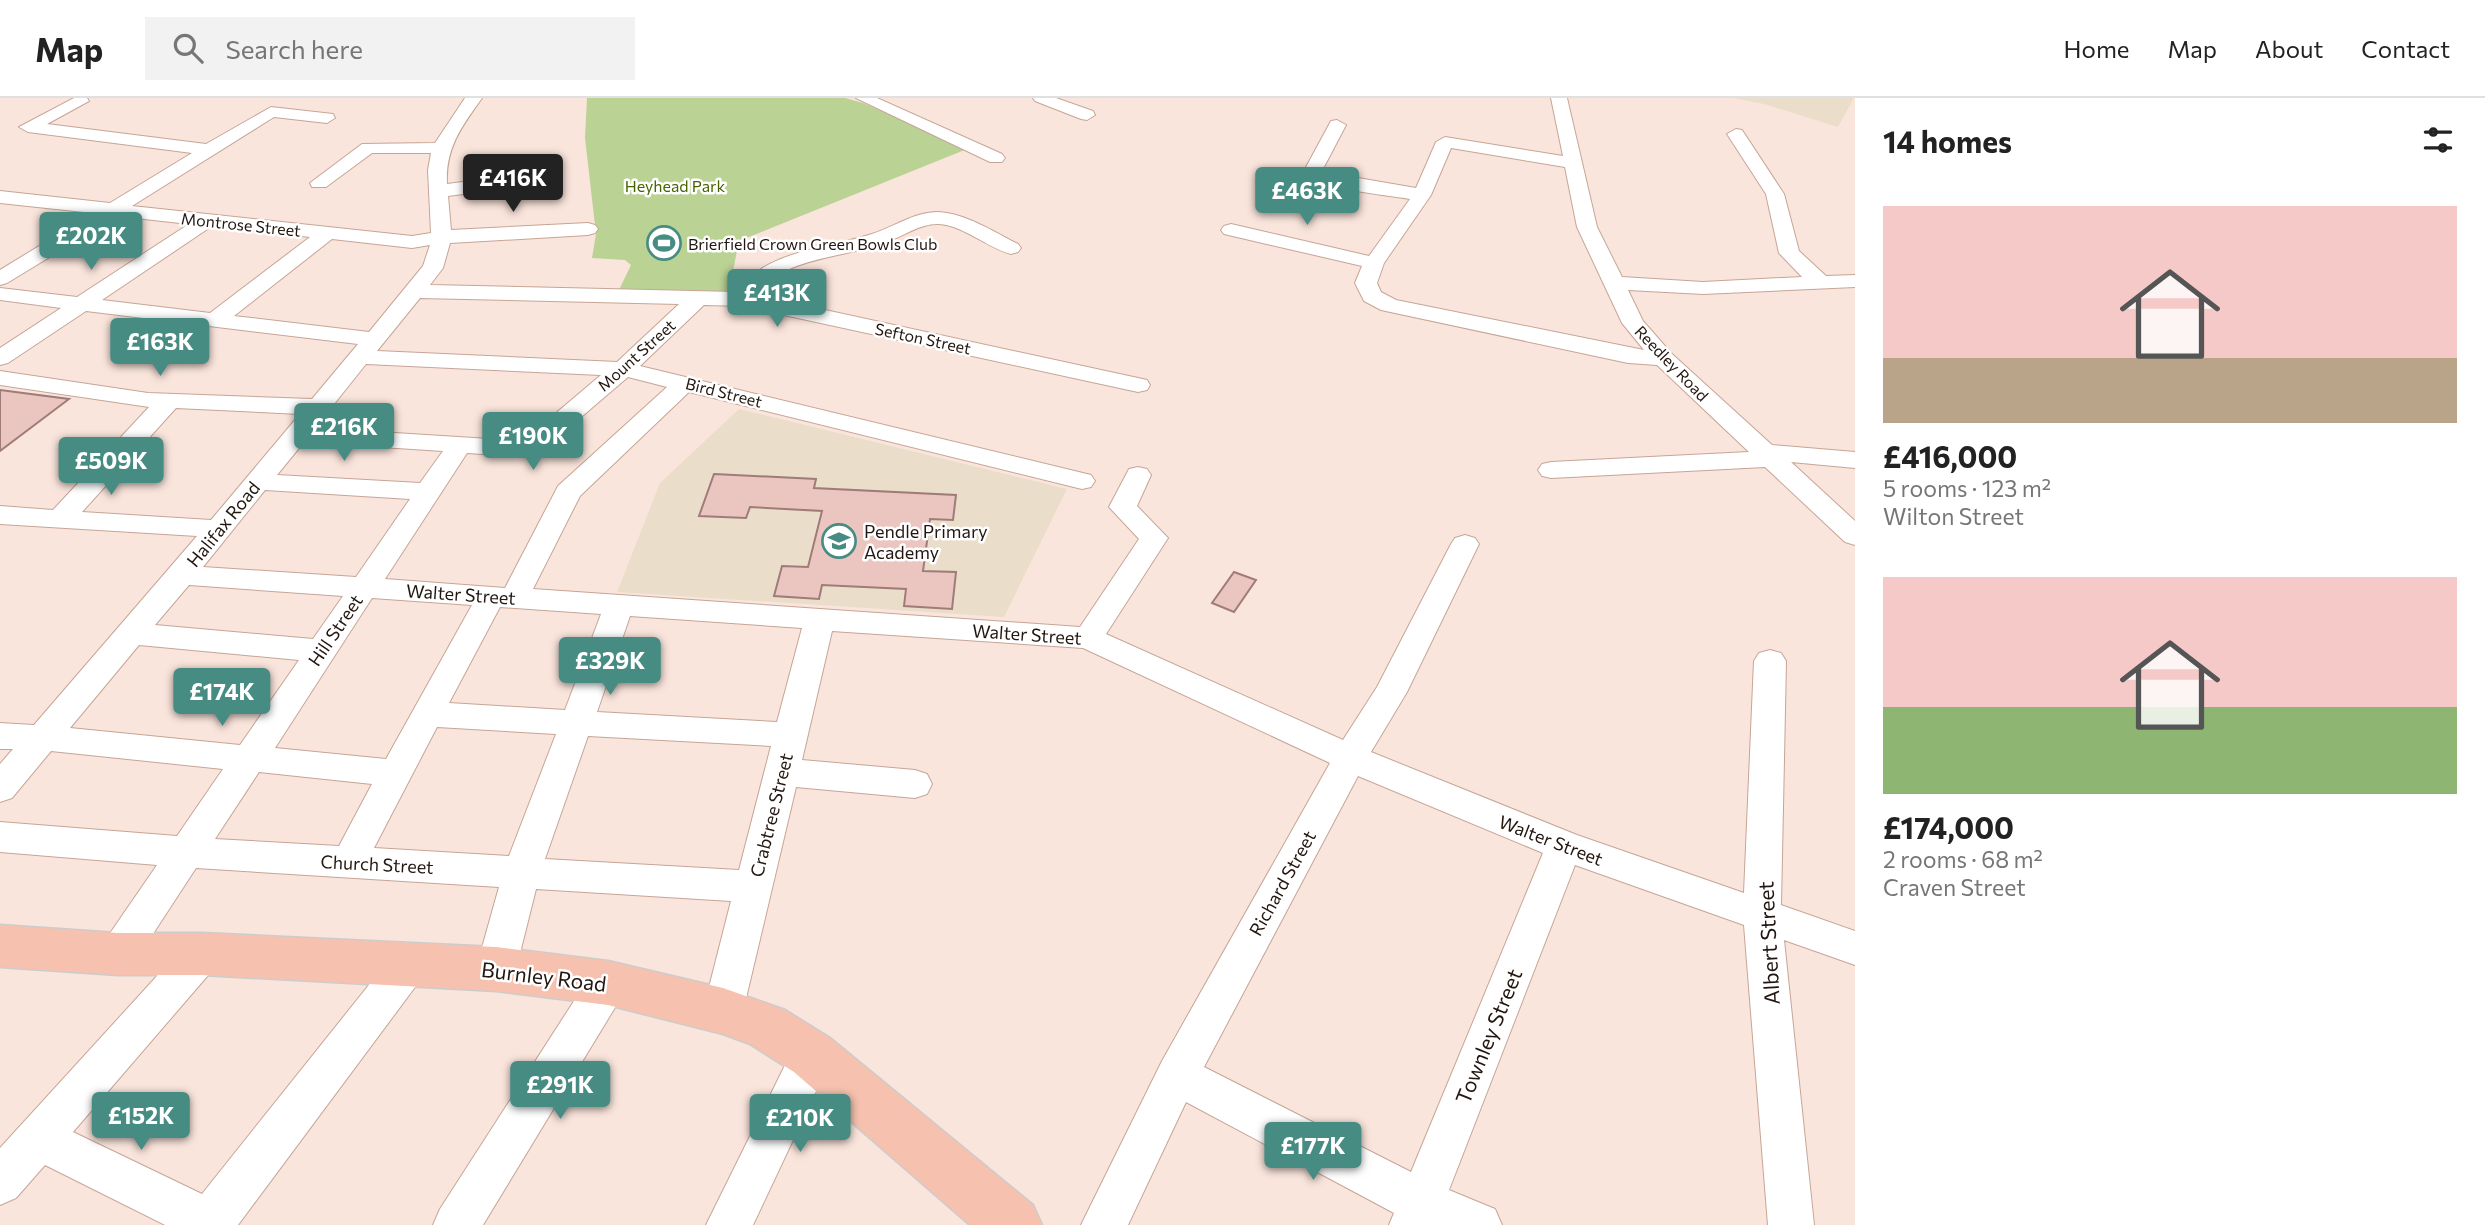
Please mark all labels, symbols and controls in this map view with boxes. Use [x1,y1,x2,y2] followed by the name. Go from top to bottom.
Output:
[145,17,635,80] search box
[35,28,103,69] text: Map
[169,29,207,67] icon: search
[225,33,363,64] text: Search here
[2064,34,2130,63] text: Home
[2168,34,2217,63] text: Map
[2255,34,2323,63] text: About
[2361,34,2450,63] text: Contact
[2419,121,2457,159] icon: filters
[1883,122,2012,159] text: 14 homes
[464,155,562,214] pin: £416K
[479,163,547,191] text: £416K
[1258,167,1356,227] pin: £463K
[625,176,725,195] park label: Heyhead Park
[1271,176,1343,204] text: £463K
[180,208,302,240] street label: Montrose Street
[42,212,140,272] pin: £202K
[55,221,127,249] text: £202K
[645,224,683,262] sports icon: Brierfield Crown Green Bowls Club
[688,234,938,253] place label: Brierfield Crown Green Bowls Club
[2107,251,2233,377] icon: home
[728,270,826,329] pin: £413K
[743,278,811,306] text: £413K
[593,315,679,395] street label: Mount Street
[111,318,209,378] pin: £163K
[873,319,973,358] street label: Sefton Street
[1631,321,1713,405] street label: Reedley Road
[126,327,194,355] text: £163K
[684,373,765,411] street label: Bird Street
[295,404,393,463] pin: £216K
[310,412,378,440] text: £216K
[484,412,582,472] pin: £190K
[498,421,568,449] text: £190K
[1883,437,2017,474] text: £416,000
[62,438,160,497] pin: £509K
[75,446,147,474] text: £509K
[1883,474,2051,502] text: 5 rooms · 123 m²
[182,477,264,571] street label: Halifax Road
[1883,502,2024,530] text: Wilton Street
[864,520,987,563] place label: Pendle Primary Academy
[820,522,858,560] school or university icon: Pendle Primary Academy
[406,579,516,609] street label: Walter Street
[303,590,367,670] street label: Hill Street
[972,619,1082,649] street label: Walter Street
[2107,622,2233,748] icon: home
[561,638,659,697] pin: £329K
[575,646,645,674] text: £329K
[173,668,271,728] pin: £174K
[189,677,255,705] text: £174K
[745,751,797,879] street label: Crabtree Street
[1883,808,2014,845] text: £174,000
[1496,810,1606,870] street label: Walter Street
[1244,827,1320,939] street label: Richard Street
[1883,845,2043,873] text: 2 rooms · 68 m²
[320,850,434,878] street label: Church Street
[1883,873,2026,901] text: Craven Street
[1752,881,1784,1005] street label: Albert Street
[480,956,608,996] street label: Burnley Road
[1450,965,1526,1107] street label: Townley Street
[511,1062,609,1121] pin: £291K
[526,1070,594,1098] text: £291K
[92,1093,190,1152] pin: £152K
[751,1094,849,1154] pin: £210K
[108,1101,174,1129] text: £152K
[766,1103,834,1131] text: £210K
[1264,1122,1362,1182] pin: £177K
[1280,1131,1346,1159] text: £177K

